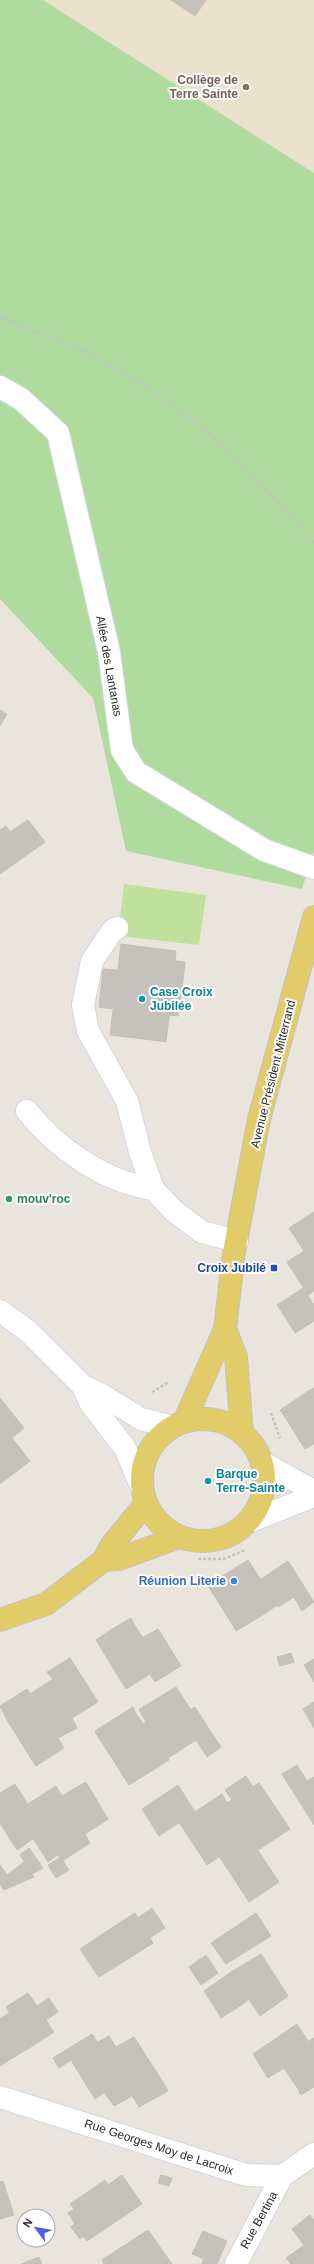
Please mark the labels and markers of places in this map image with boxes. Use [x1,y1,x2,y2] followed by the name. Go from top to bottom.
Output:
[170,73,238,101] place label: Collège de Terre Sainte
[241,82,251,92] marker: Collège de Terre Sainte
[150,985,213,1013] place label: Case Croix Jubilée
[137,994,147,1004] marker: Case Croix Jubilée
[17,1192,71,1206] place label: mouv'roc
[4,1194,14,1204] marker: mouv'roc
[197,1261,266,1275] place label: Croix Jubilé
[269,1263,279,1273] marker: Croix Jubilé
[216,1467,285,1495] place label: Barque Terre-Sainte
[203,1476,213,1486] marker: Barque Terre-Sainte
[139,1574,226,1588] place label: Réunion Literie
[229,1576,239,1586] marker: Réunion Literie

